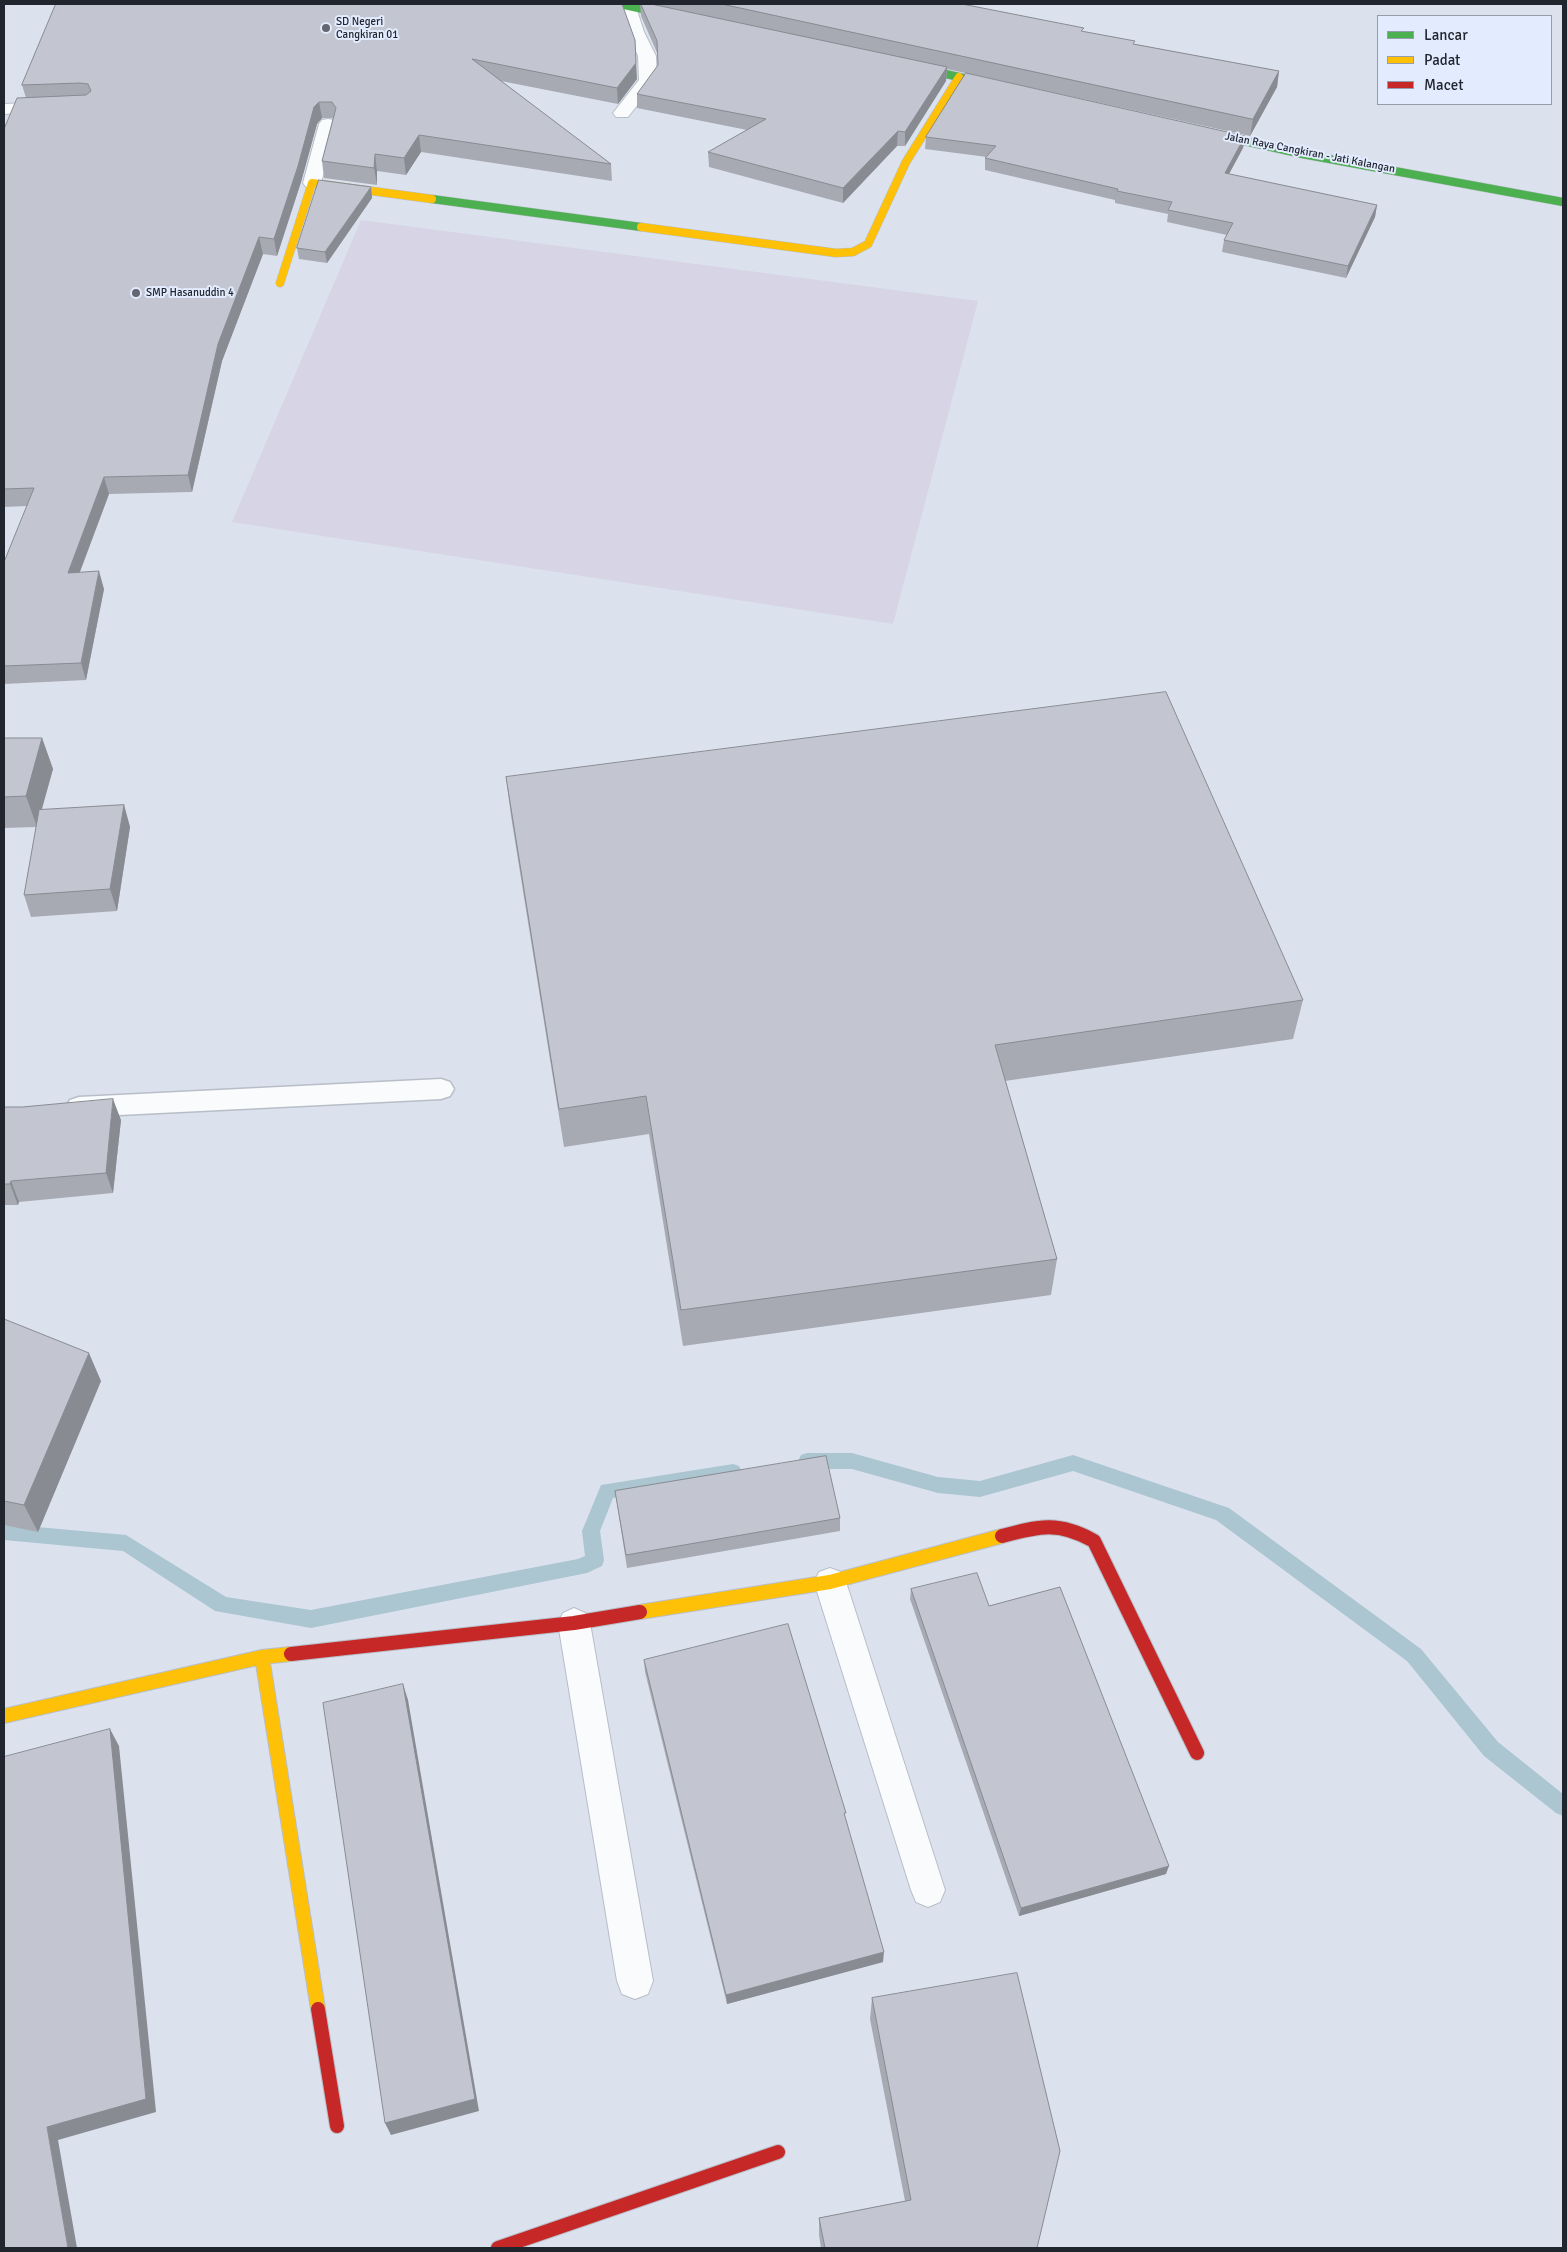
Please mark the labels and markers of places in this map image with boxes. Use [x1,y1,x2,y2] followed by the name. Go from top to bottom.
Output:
[336,15,398,41] place label: SD Negeri Cangkiran 01
[320,22,332,34] marker: SD Negeri Cangkiran 01
[146,286,234,300] place label: SMP Hasanuddin 4
[130,287,142,299] marker: SMP Hasanuddin 4

